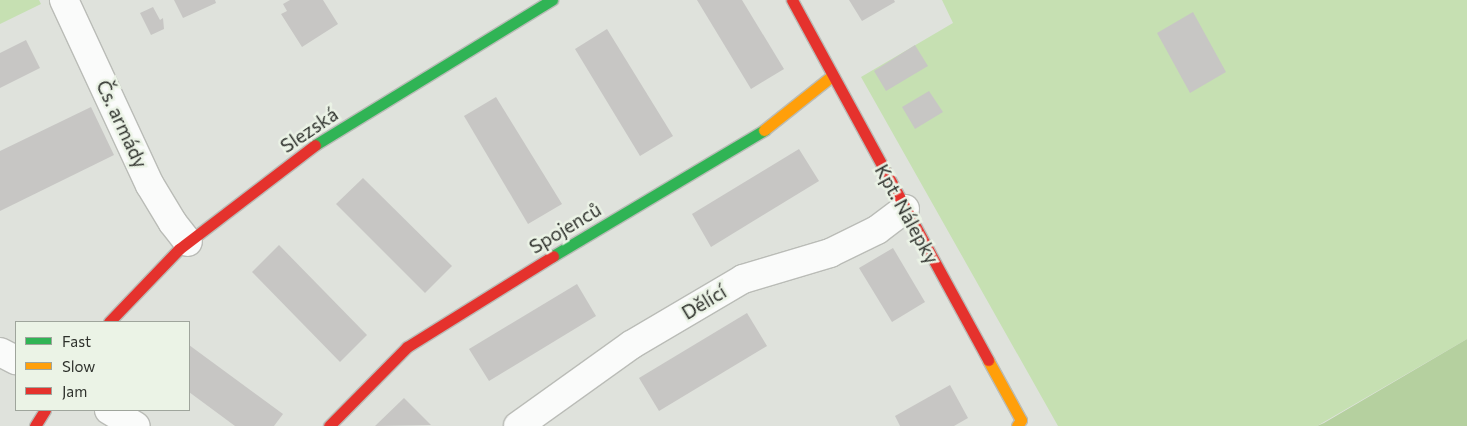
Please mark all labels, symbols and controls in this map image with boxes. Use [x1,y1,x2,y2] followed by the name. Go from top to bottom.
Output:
[92,76,152,172] street label: Čs. armády
[276,103,342,157] street label: Slezská
[870,160,944,268] street label: Kpt. Nálepky
[525,198,605,258] street label: Spojenců
[678,280,730,324] street label: Dělící
[15,321,190,411] legend
[62,332,91,350] text: Fast
[62,357,95,375] text: Slow
[62,382,87,400] text: Jam

